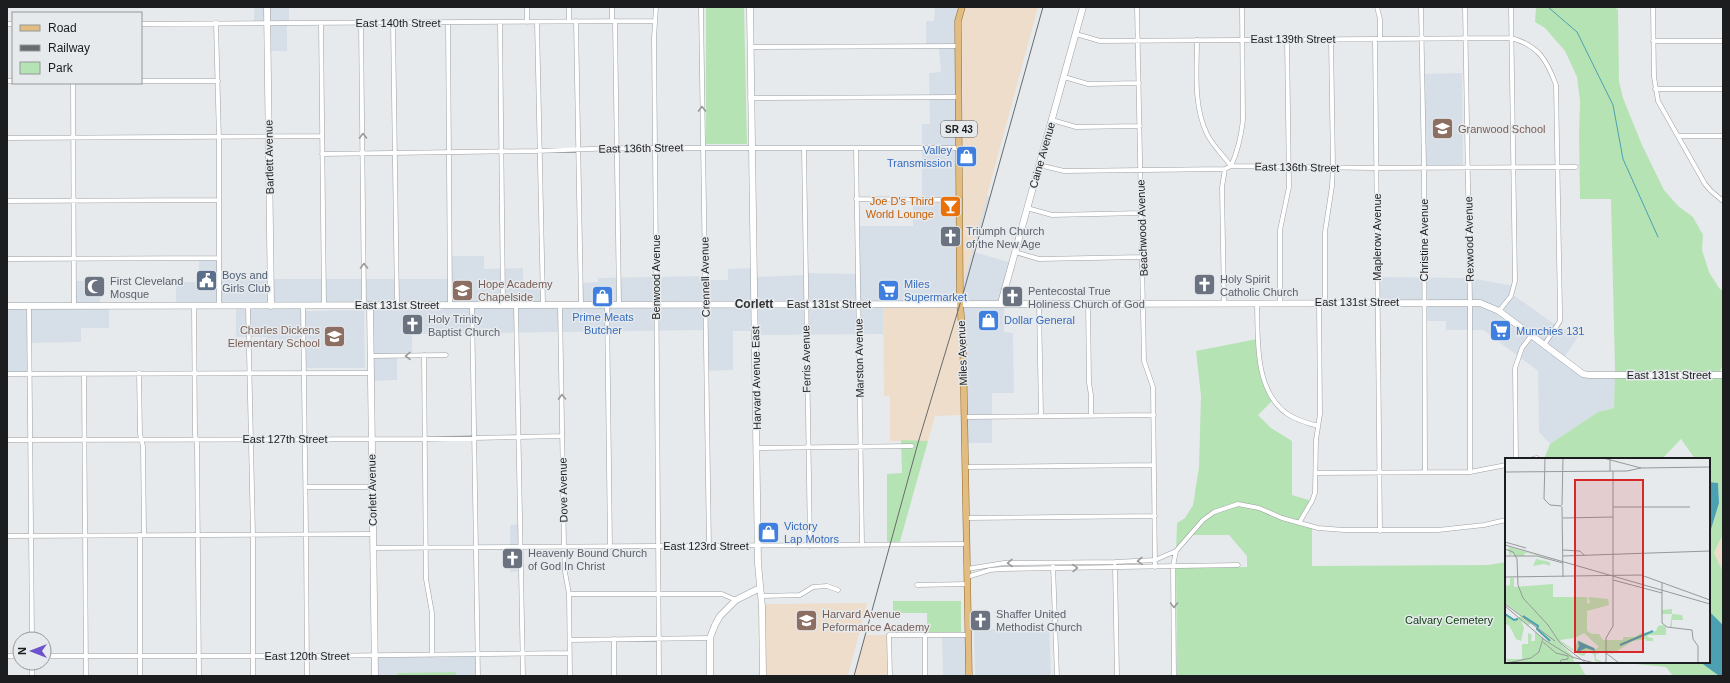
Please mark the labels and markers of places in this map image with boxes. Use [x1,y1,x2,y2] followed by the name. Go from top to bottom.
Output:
[1430,116,1456,142] school or university icon: Granwood School
[1458,123,1545,135] place label: Granwood School
[954,143,980,169] shop icon: Valley Transmission
[887,144,952,169] place label: Valley Transmission
[937,194,963,220] bar icon: Joe D's Third World Lounge
[866,195,934,220] place label: Joe D's Third World Lounge
[937,224,963,250] church icon: Triumph Church of the New Age
[966,225,1044,250] place label: Triumph Church of the New Age
[194,268,220,294] public building icon: Boys and Girls Club
[222,269,270,294] place label: Boys and Girls Club
[1191,272,1217,298] church icon: Holy Spirit Catholic Church
[1220,273,1298,298] place label: Holy Spirit Catholic Church
[82,274,108,300] mosque icon: First Cleveland Mosque
[110,275,183,300] place label: First Cleveland Mosque
[450,277,476,303] school or university icon: Hope Academy Chapelside
[876,277,902,303] supermarket icon: Miles Supermarket
[478,278,553,303] place label: Hope Academy Chapelside
[904,278,967,303] place label: Miles Supermarket
[590,284,616,310] shop icon: Prime Meats Butcher
[1000,284,1026,310] church icon: Pentecostal True Holiness Church of God
[1028,285,1145,310] place label: Pentecostal True Holiness Church of God
[976,307,1002,333] shop icon: Dollar General
[572,311,634,336] place label: Prime Meats Butcher
[399,312,425,338] church icon: Holy Trinity Baptist Church
[428,313,500,338] place label: Holy Trinity Baptist Church
[1004,314,1075,326] place label: Dollar General
[1487,318,1513,344] supermarket icon: Munchies 131
[322,323,348,349] school or university icon: Charles Dickens Elementary School
[228,324,320,349] place label: Charles Dickens Elementary School
[1516,325,1585,337] place label: Munchies 131
[755,519,781,545] shop icon: Victory Lap Motors
[784,520,840,545] place label: Victory Lap Motors
[500,546,526,572] church icon: Heavenly Bound Church of God In Christ
[528,547,647,572] place label: Heavenly Bound Church of God In Christ
[793,607,819,633] school or university icon: Harvard Avenue Peformance Academy
[968,607,994,633] church icon: Shaffer United Methodist Church
[822,608,930,633] place label: Harvard Avenue Peformance Academy
[996,608,1082,633] place label: Shaffer United Methodist Church

